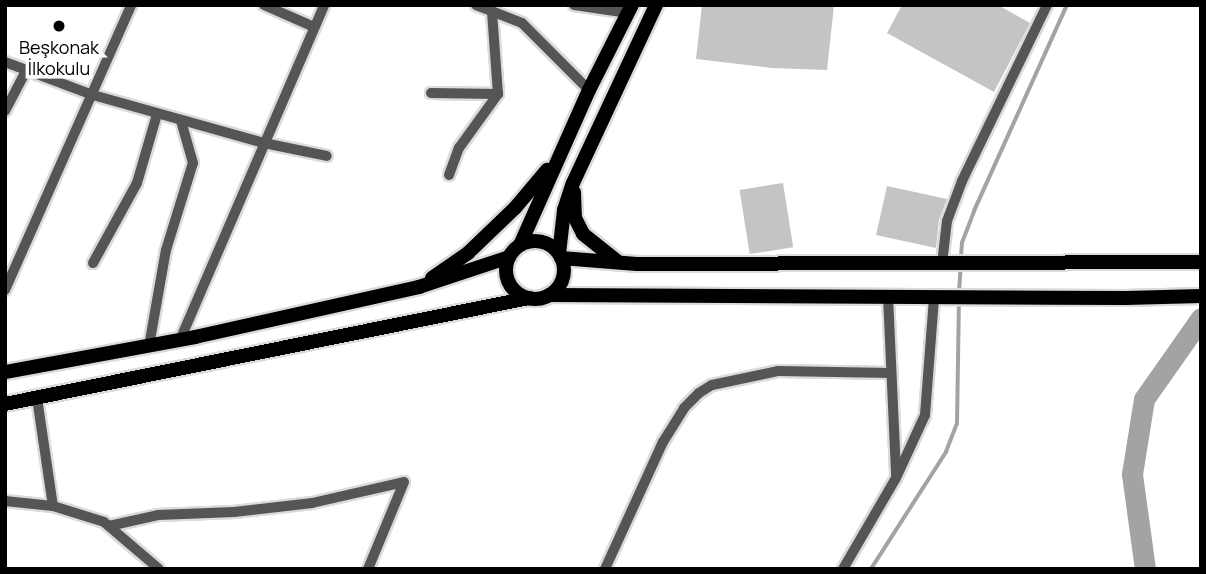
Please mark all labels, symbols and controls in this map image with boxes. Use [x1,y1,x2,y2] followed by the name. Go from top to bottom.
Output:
[51,18,67,34] marker: Beşkonak İlkokulu
[19,37,99,80] place label: Beşkonak İlkokulu

